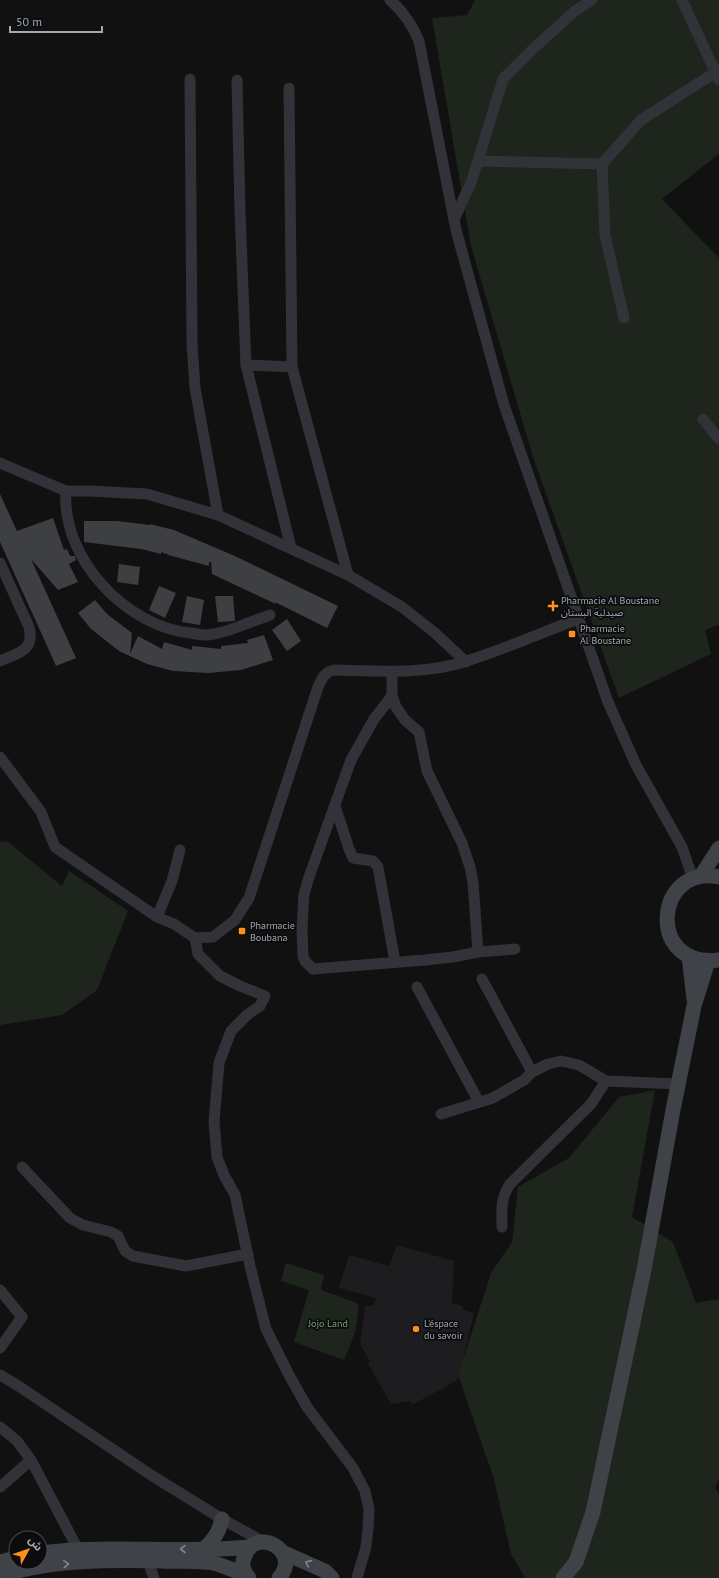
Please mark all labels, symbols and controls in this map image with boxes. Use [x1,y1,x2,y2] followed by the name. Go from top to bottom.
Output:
[10,8,102,34] scale bar
[16,14,42,29] text: 50 m
[561,594,659,619] place label: Pharmacie Al Boustane صيدلية البستان
[548,601,558,611] marker: Pharmacie Al Boustane صيدلية البستان
[580,622,631,647] place label: Pharmacie Al Boustane
[567,629,577,639] marker: Pharmacie Al Boustane
[250,919,295,944] place label: Pharmacie Boubana
[237,926,247,936] marker: Pharmacie Boubana
[307,1317,348,1330] park label: Jojo Land
[424,1317,463,1342] place label: L'éspace du savoir
[411,1324,421,1334] marker: L'éspace du savoir
[8,1530,48,1570] north arrow
[25,1533,46,1554] text: ش
[180,1545,186,1553] one-way arrow
[63,1559,69,1568] one-way arrow
[305,1560,312,1568] one-way arrow

